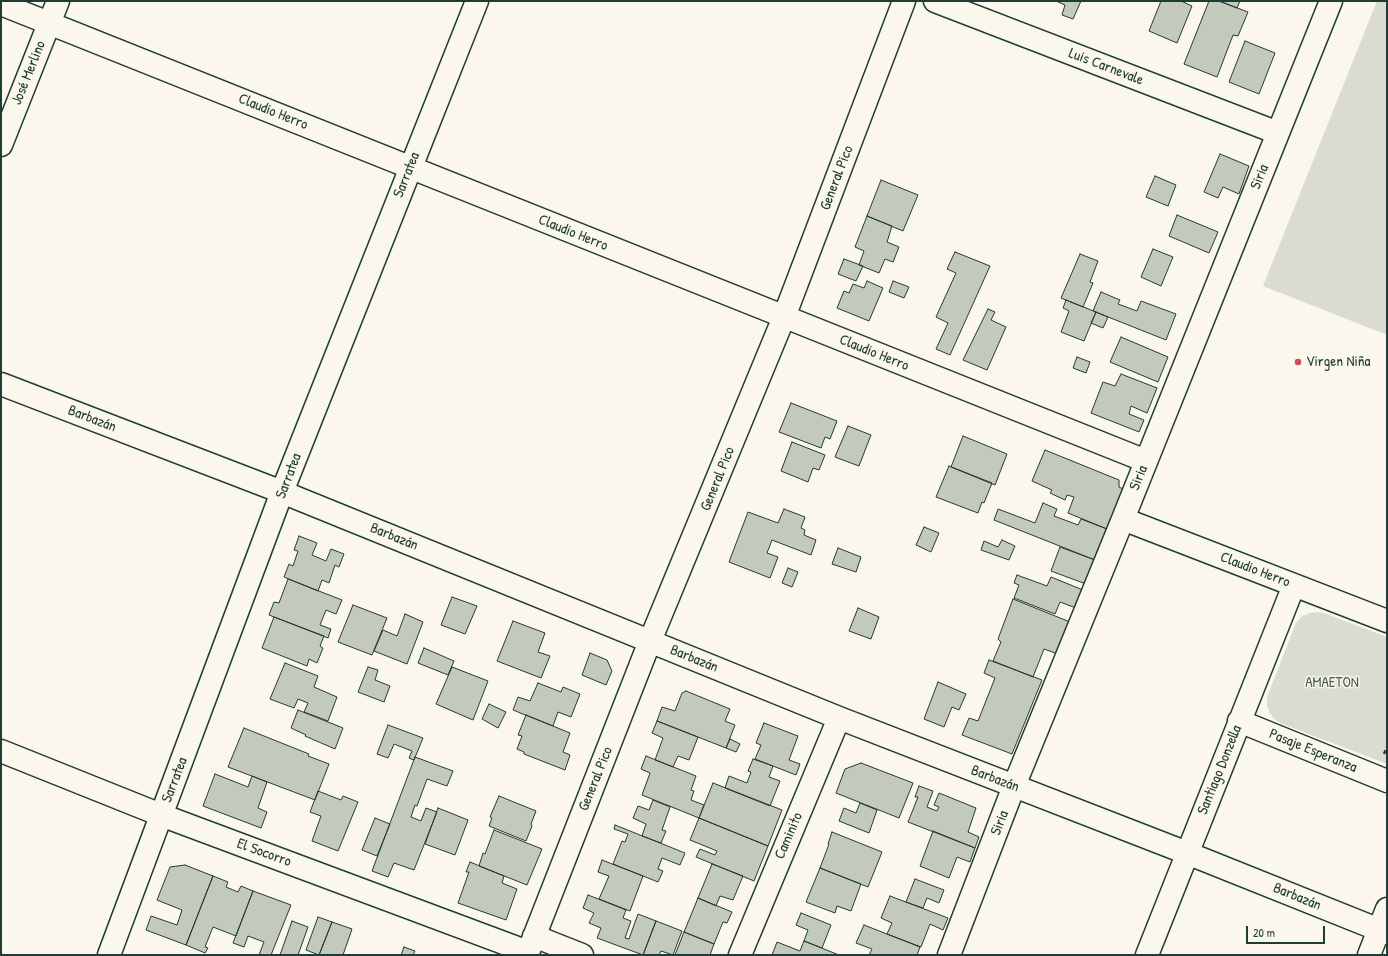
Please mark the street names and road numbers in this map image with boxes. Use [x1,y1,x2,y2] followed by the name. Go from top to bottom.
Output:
[8,38,50,108] street label: José Merlino
[1066,45,1146,89] street label: Luis Carnevale
[236,90,310,134] street label: Claudio Herro
[817,143,857,213] street label: General Pico
[390,150,424,200] street label: Sarratea
[1247,162,1273,192] street label: Siria
[536,211,610,255] street label: Claudio Herro
[837,331,911,375] street label: Claudio Herro
[65,402,119,436] street label: Barbazán
[697,444,739,514] street label: General Pico
[272,451,306,501] street label: Sarratea
[1126,463,1152,493] street label: Siria
[367,519,421,555] street label: Barbazán
[1218,548,1292,592] street label: Claudio Herro
[667,641,721,677] street label: Barbazán
[1194,723,1246,817] street label: Santiago Donzella
[1266,725,1360,777] street label: Pasaje Esperanza
[575,744,617,814] street label: General Pico
[158,755,192,805] street label: Sarratea
[968,762,1022,796] street label: Barbazán
[987,808,1013,838] street label: Siria
[771,810,807,862] street label: Caminito
[234,835,294,871] street label: El Socorro
[1270,879,1324,915] street label: Barbazán

